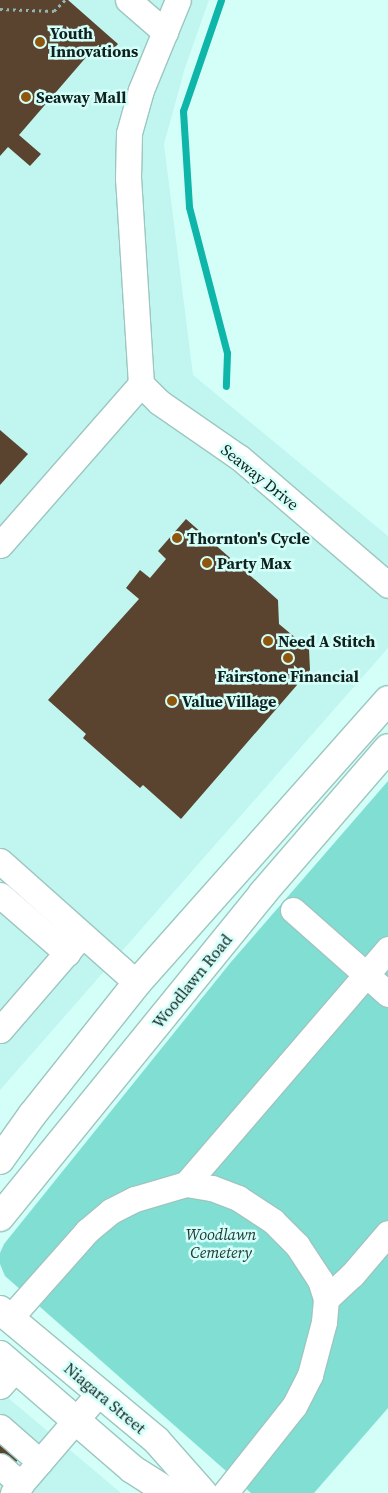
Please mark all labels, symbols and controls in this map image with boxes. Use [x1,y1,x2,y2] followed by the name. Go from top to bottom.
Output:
[50,23,138,61] place label: Youth Innovations
[34,36,46,48] marker: Youth Innovations
[36,87,126,107] place label: Seaway Mall
[20,91,32,103] marker: Seaway Mall
[217,440,303,514] street label: Seaway Drive
[187,528,310,548] place label: Thornton's Cycle
[171,532,183,544] marker: Thornton's Cycle
[217,553,292,573] place label: Party Max
[201,557,213,569] marker: Party Max
[278,631,375,651] place label: Need A Stitch
[262,635,274,647] marker: Need A Stitch
[282,652,294,664] marker: Fairstone Financial
[217,666,359,686] place label: Fairstone Financial
[182,691,277,711] place label: Value Village
[166,695,178,707] marker: Value Village
[148,930,236,1032] street label: Woodlawn Road
[186,1224,256,1262] park label: Woodlawn Cemetery
[60,1358,150,1438] street label: Niagara Street

